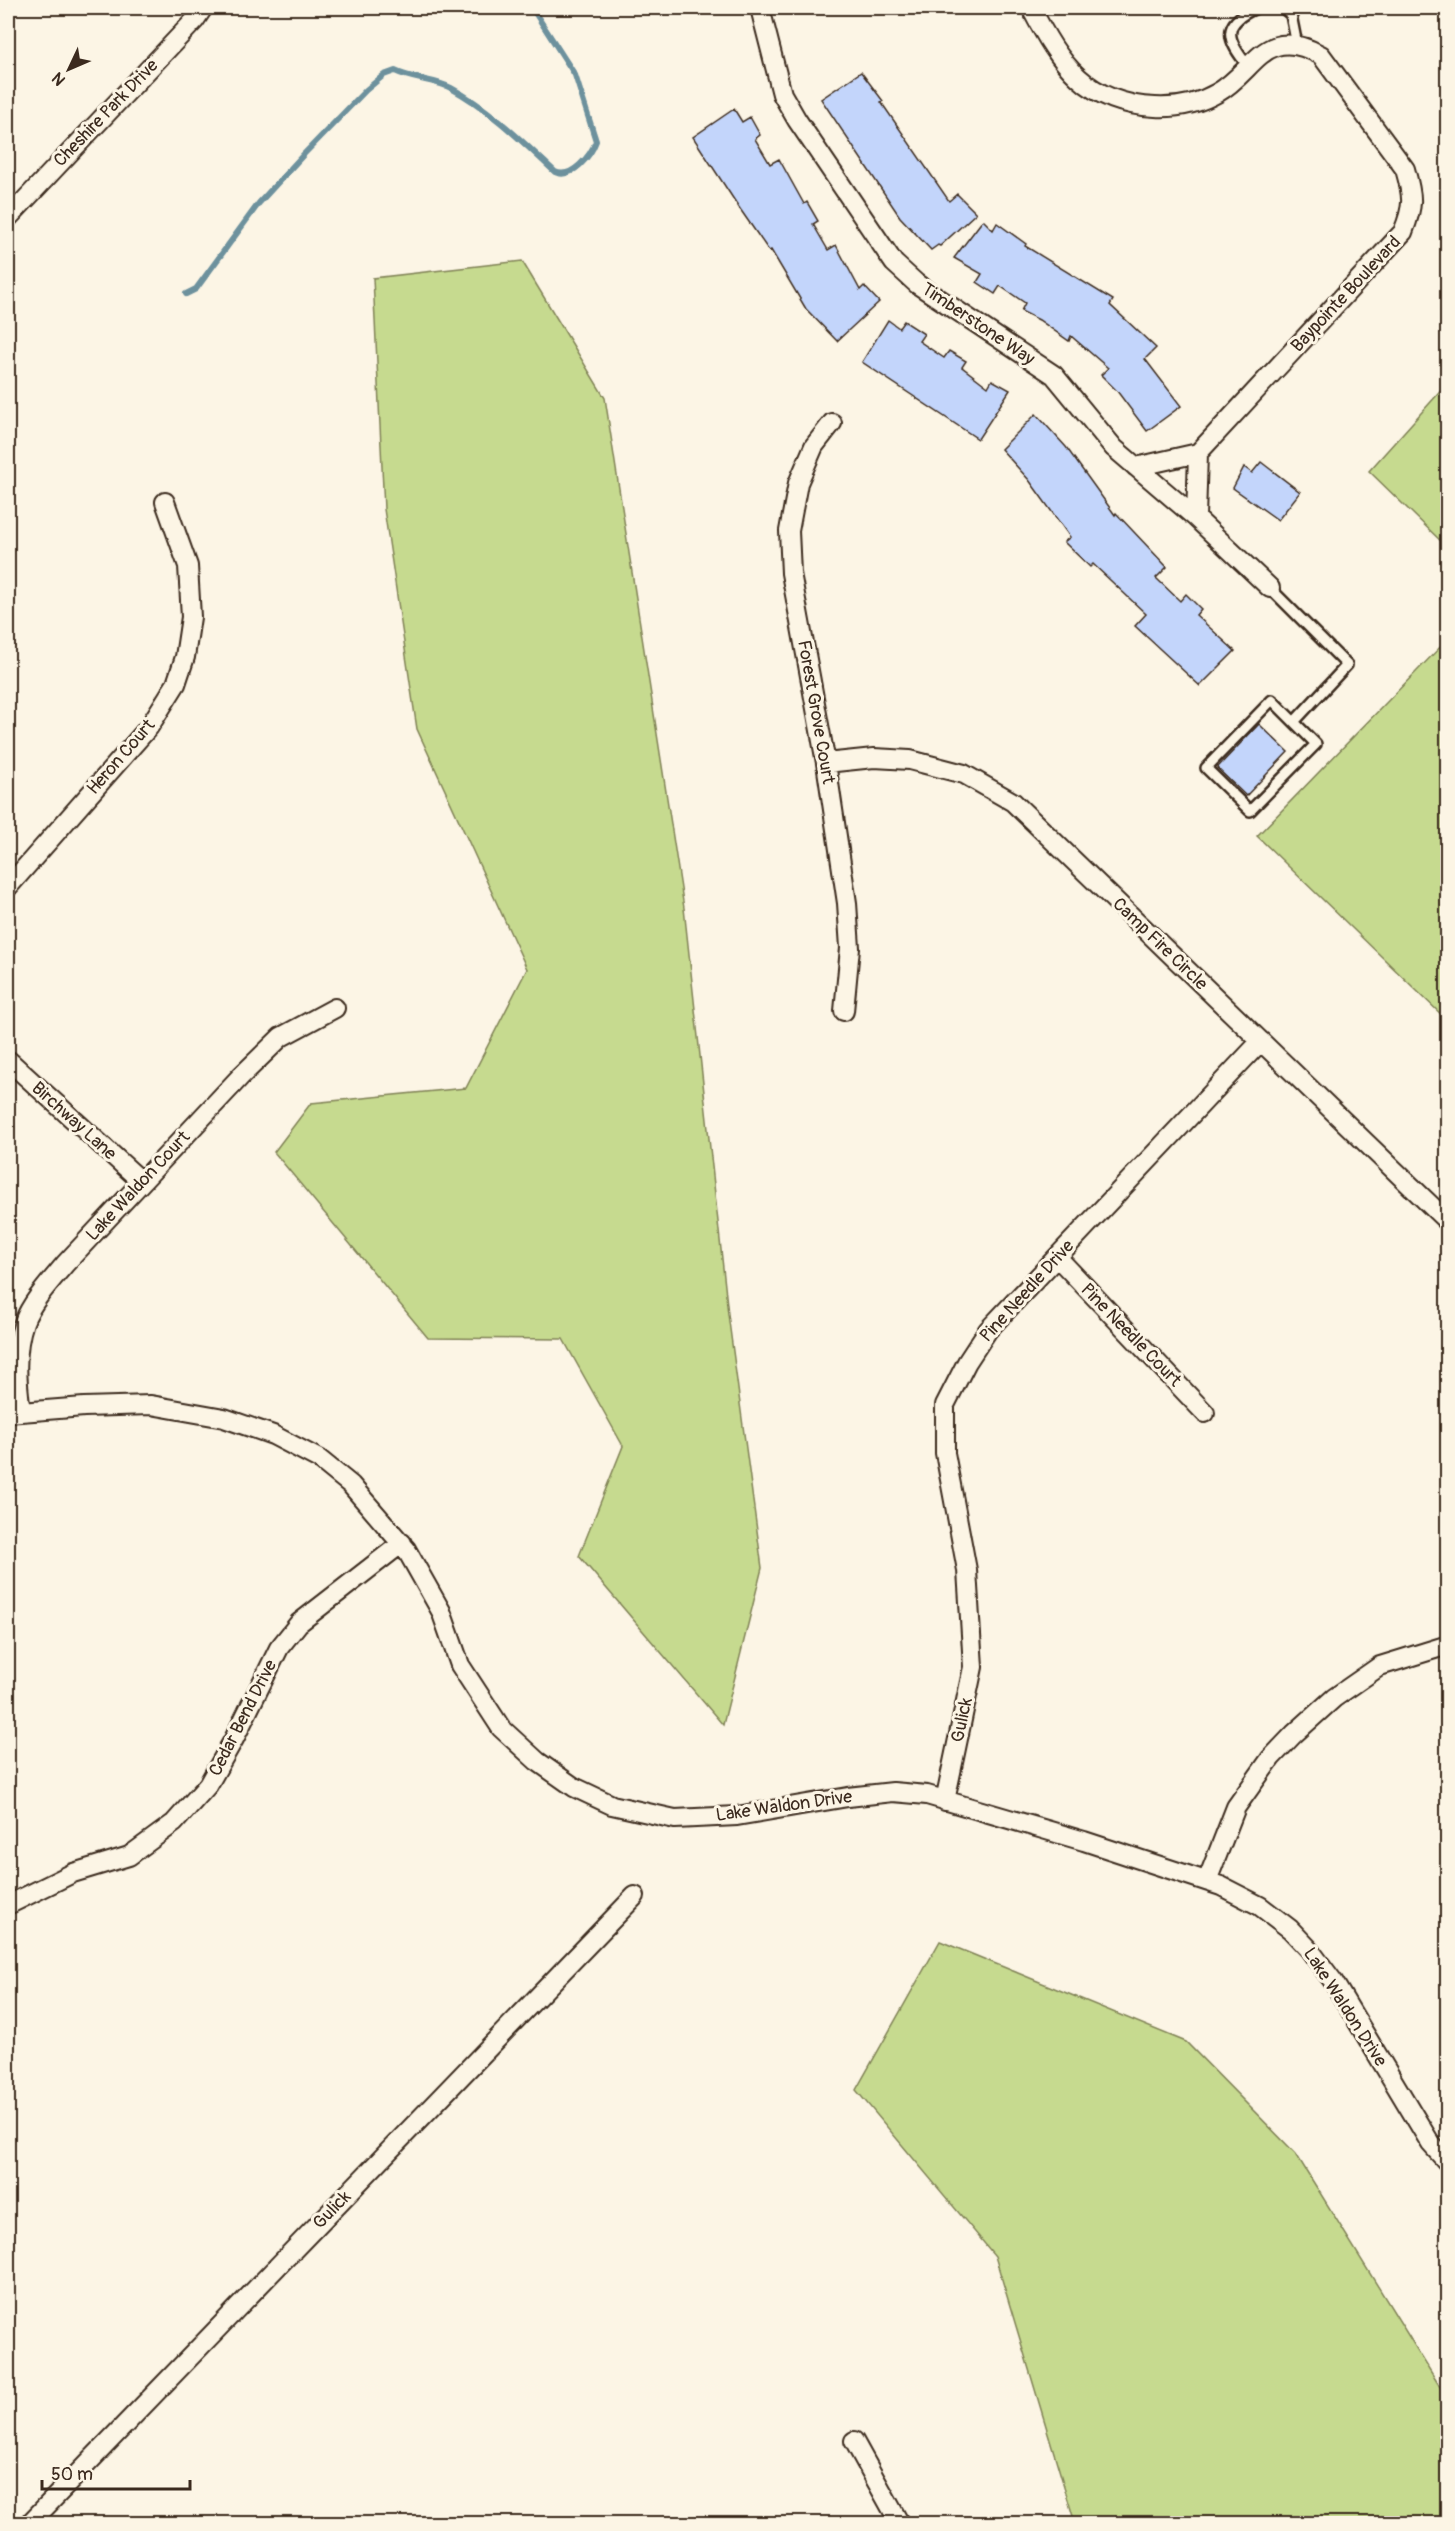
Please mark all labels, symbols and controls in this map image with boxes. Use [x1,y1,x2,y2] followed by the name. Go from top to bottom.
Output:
[39,39,99,99] north arrow
[49,54,163,172] street label: Cheshire Park Drive
[48,68,70,90] text: N
[1286,231,1406,357] street label: Baypointe Boulevard
[917,278,1039,371] street label: Timberstone Way
[792,638,840,787] street label: Forest Grove Court
[82,714,161,800] street label: Heron Court
[1107,893,1213,995] street label: Camp Fire Circle
[27,1077,121,1165] street label: Birchway Lane
[81,1126,195,1246] street label: Lake Waldon Court
[975,1235,1079,1347] street label: Pine Needle Drive
[1076,1278,1187,1392] street label: Pine Needle Court
[204,1656,282,1780] street label: Cedar Bend Drive
[946,1695,978,1744] street label: Gulick
[714,1785,854,1827] street label: Lake Waldon Drive
[1298,1943,1392,2071] street label: Lake Waldon Drive
[308,2185,356,2234] street label: Gulick
[42,2453,190,2491] scale bar
[51,2463,93,2486] text: 50 m

